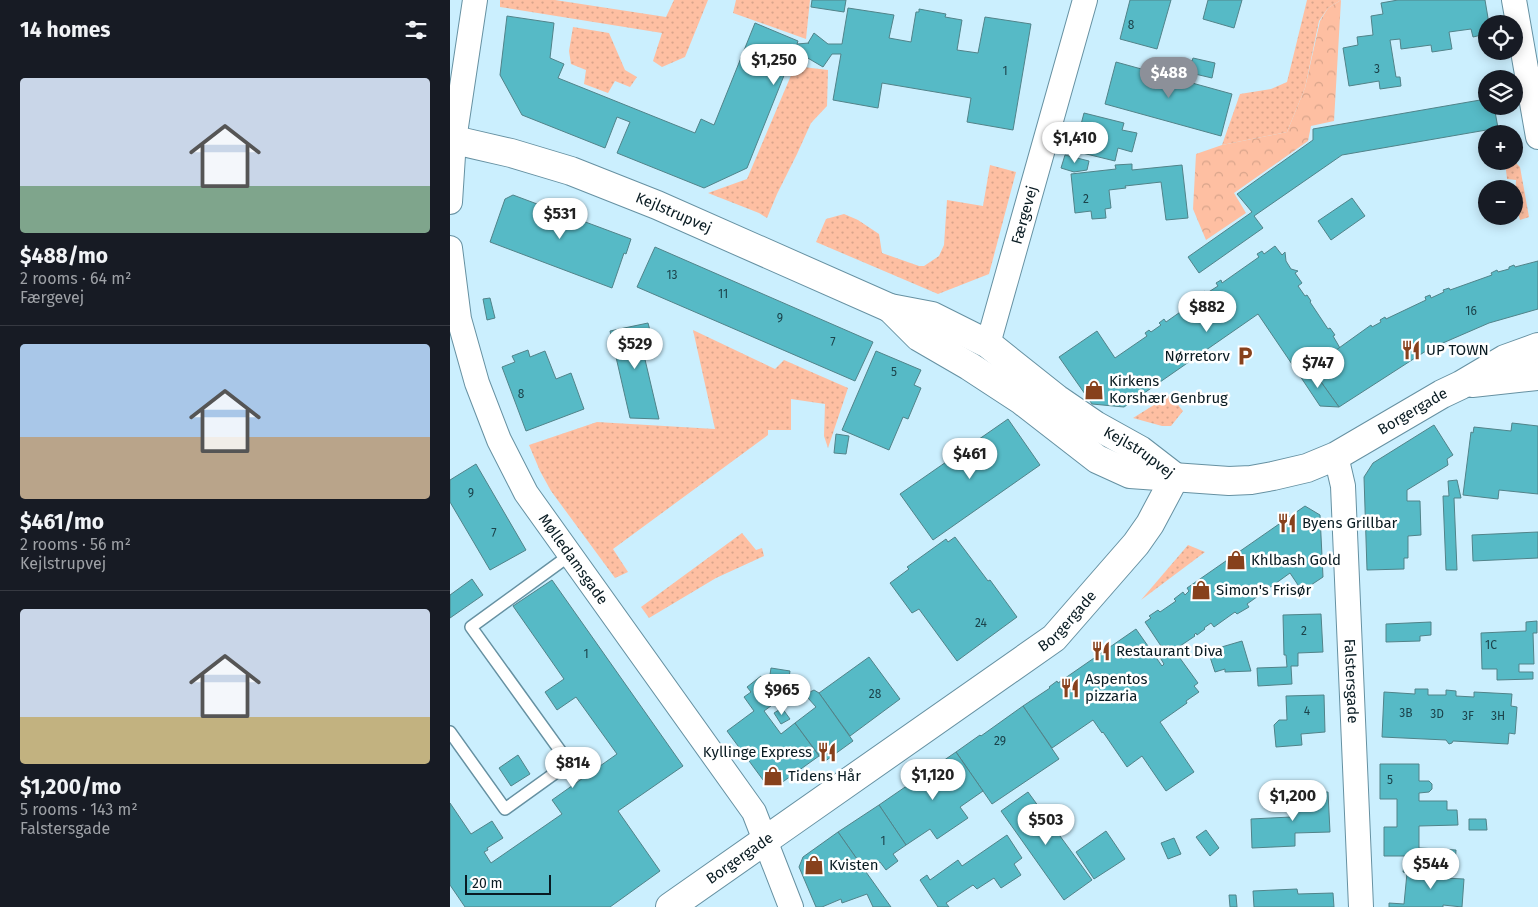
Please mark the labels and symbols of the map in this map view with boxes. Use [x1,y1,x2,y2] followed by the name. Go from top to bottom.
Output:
[1128,18,1135,32] house number: 8
[733,44,815,86] pin: $1,250
[1139,56,1199,99] pin: $488
[1374,62,1380,76] house number: 3
[1002,64,1008,78] house number: 1
[1034,121,1116,164] pin: $1,410
[1008,184,1041,246] street label: Færgevej
[633,188,714,237] street label: Kejlstrupvej
[1083,192,1089,206] house number: 2
[530,198,590,240] pin: $531
[666,268,678,282] house number: 13
[718,287,728,301] house number: 11
[1177,290,1237,333] pin: $882
[1465,304,1477,318] house number: 16
[777,311,783,325] house number: 9
[605,328,665,370] pin: $529
[830,335,836,349] house number: 7
[1400,339,1422,361] restaurant icon: UP TOWN
[1426,341,1489,359] place label: UP TOWN
[1234,345,1256,367] parking icon: Nørretorv
[1288,346,1348,389] pin: $747
[1165,347,1231,365] place label: Nørretorv
[891,365,897,379] house number: 5
[1109,372,1228,407] place label: Kirkens Korshær Genbrug
[1083,379,1105,401] shop icon: Kirkens Korshær Genbrug
[1374,384,1450,439] street label: Borgergade
[518,387,525,401] house number: 8
[1101,423,1178,482] street label: Kejlstrupvej
[940,438,1000,480] pin: $461
[468,486,474,500] house number: 9
[535,510,612,608] street label: Mølledamsgade
[1276,512,1298,534] restaurant icon: Byens Grillbar
[1302,514,1398,532] place label: Byens Grillbar
[491,526,497,540] house number: 7
[1225,549,1247,571] shop icon: Khlbash Gold
[1251,551,1341,569] place label: Khlbash Gold
[1190,579,1212,601] shop icon: Simon's Frisør
[1216,581,1311,599] place label: Simon's Frisør
[1034,587,1100,656] street label: Borgergade
[975,616,988,630] house number: 24
[1301,624,1307,638] house number: 2
[1341,638,1362,724] street label: Falstersgade
[1485,638,1497,652] house number: 1C
[1090,640,1112,662] restaurant icon: Restaurant Diva
[1116,642,1223,660] place label: Restaurant Diva
[583,647,589,661] house number: 1
[1085,670,1147,705] place label: Aspentos pizzaria
[752,674,812,716] pin: $965
[1059,677,1081,699] restaurant icon: Aspentos pizzaria
[869,687,882,701] house number: 28
[1304,704,1311,718] house number: 4
[1399,706,1413,720] house number: 3B
[1430,707,1444,721] house number: 3D
[1462,709,1474,723] house number: 3F
[1491,709,1505,723] house number: 3H
[994,734,1006,748] house number: 29
[816,741,838,763] restaurant icon: Kyllinge Express
[703,743,812,761] place label: Kyllinge Express
[543,746,603,789] pin: $814
[892,758,974,801] pin: $1,120
[762,765,784,787] shop icon: Tidens Hår
[788,767,861,785] place label: Tidens Hår
[1387,773,1393,787] house number: 5
[1252,780,1334,822] pin: $1,200
[1016,804,1076,846] pin: $503
[703,829,777,888] street label: Borgergade
[880,834,886,848] house number: 1
[1401,848,1461,890] pin: $544
[803,854,825,876] shop icon: Kvisten
[829,856,878,874] place label: Kvisten
[465,872,551,895] scale bar

